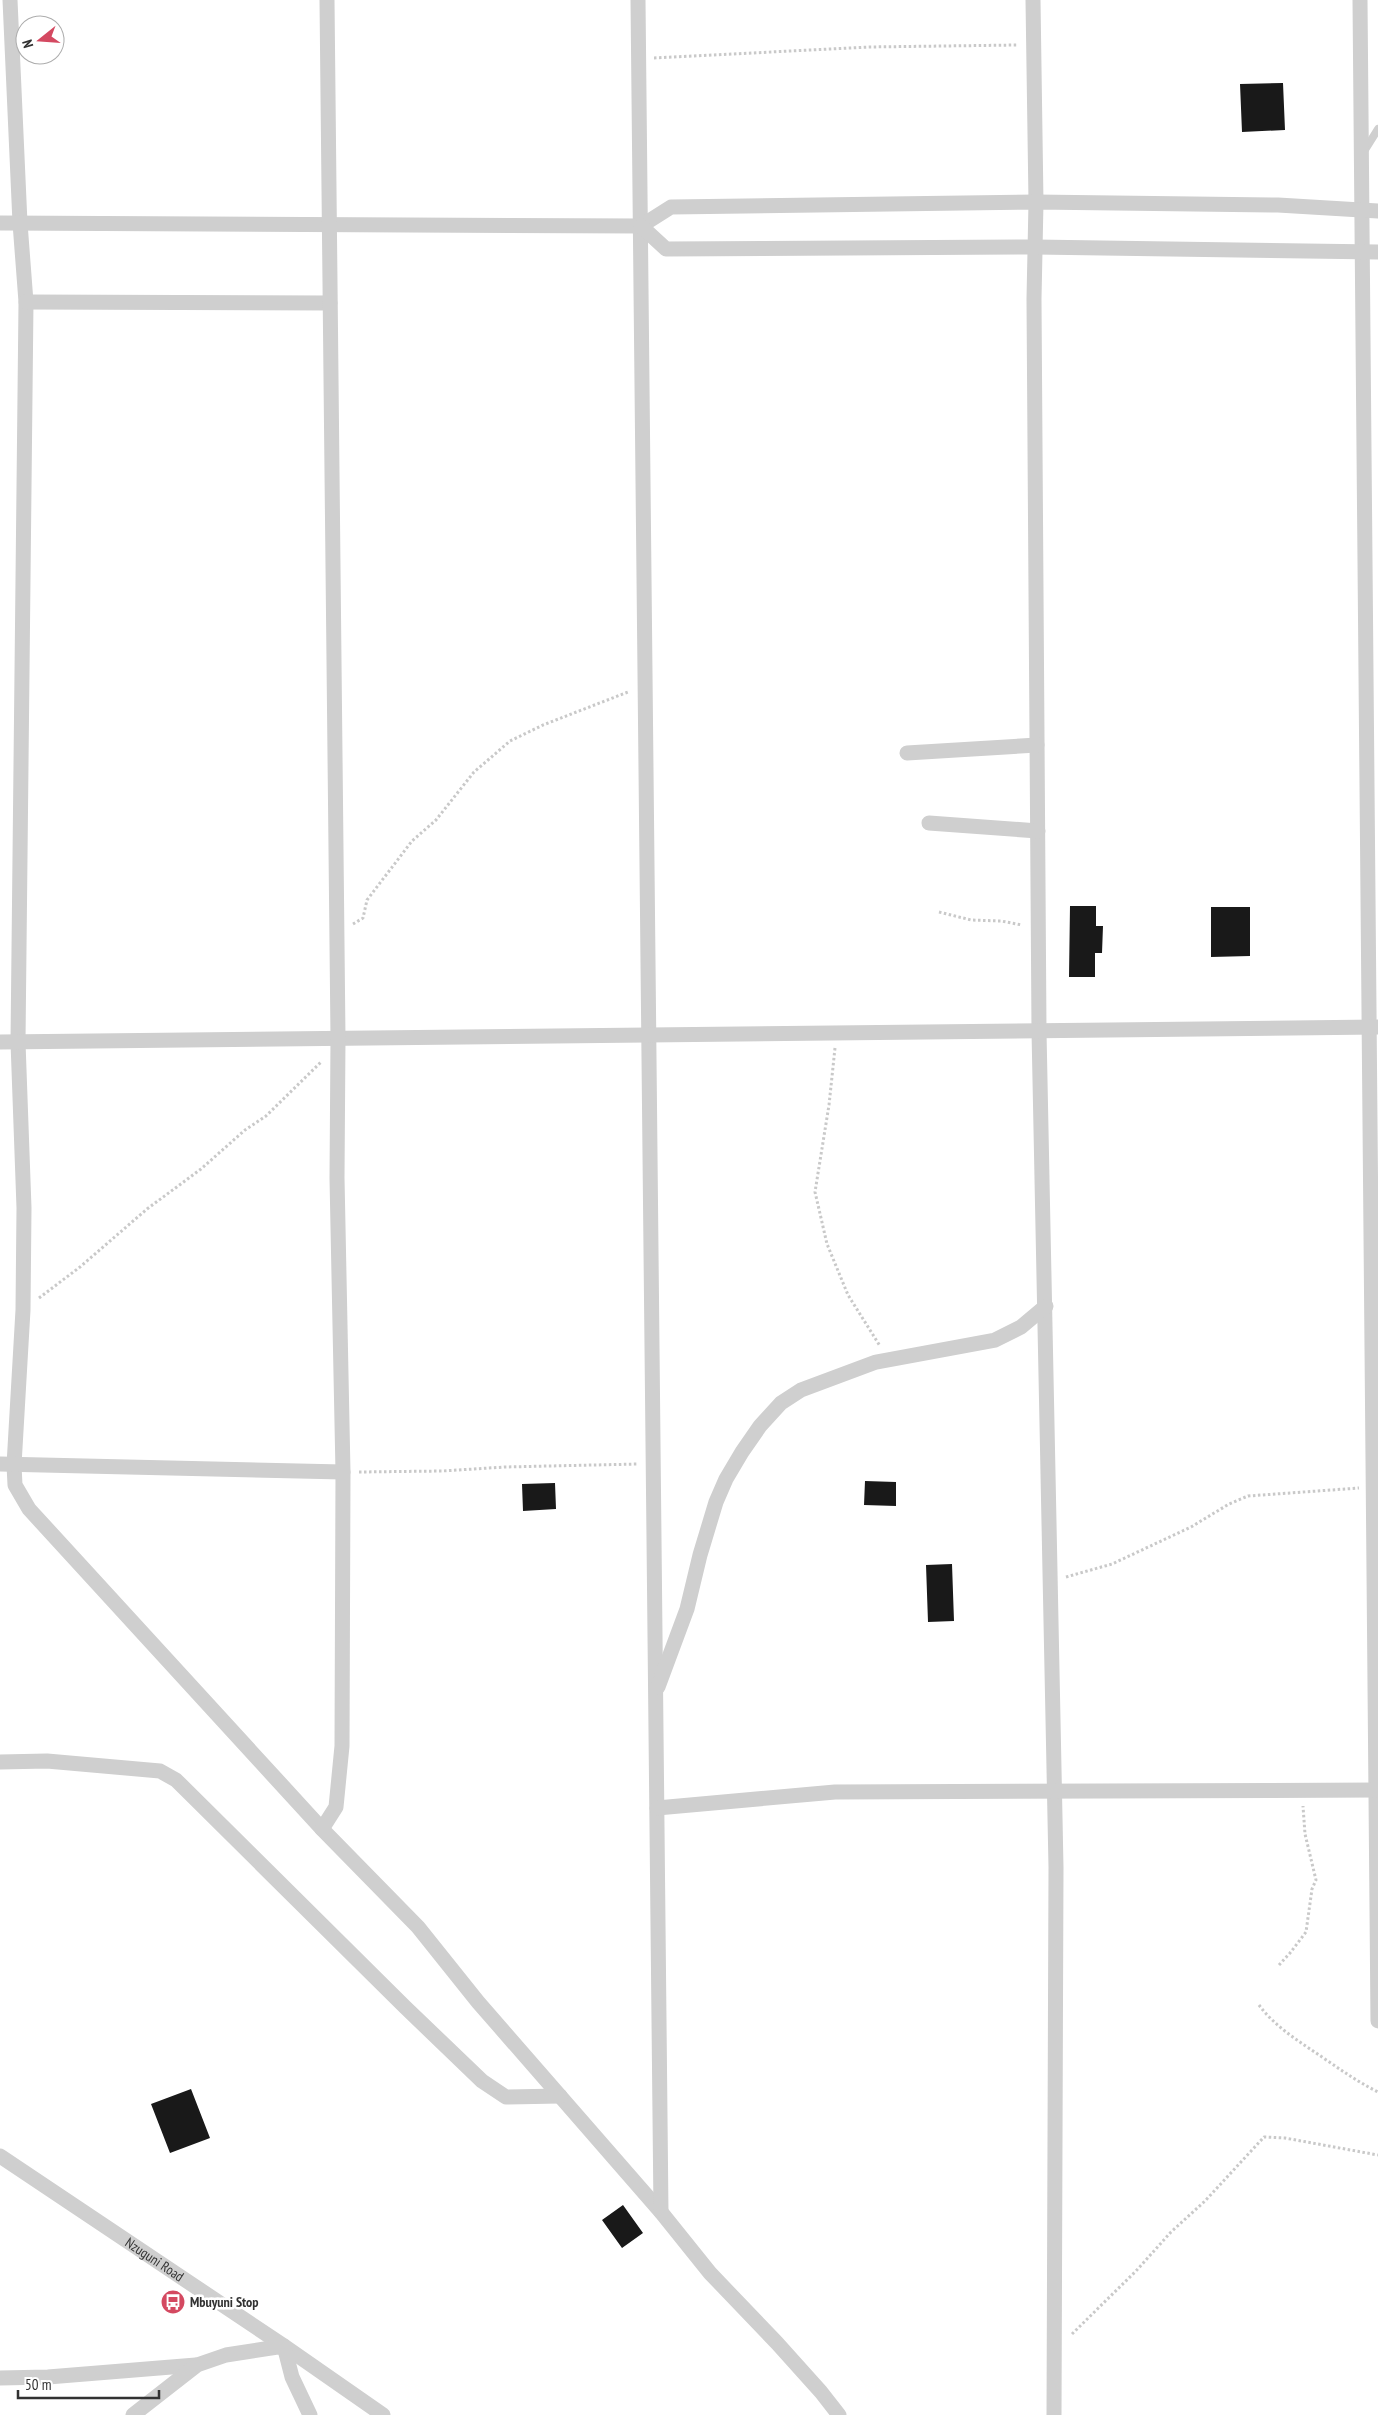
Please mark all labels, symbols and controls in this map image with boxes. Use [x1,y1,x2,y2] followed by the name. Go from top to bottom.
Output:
[15,15,65,65] north arrow
[18,38,37,50] text: N
[122,2233,187,2286] street label: Nzuguni Road
[160,2289,186,2315] bus stop icon: Mbuyuni Stop
[190,2293,259,2311] place label: Mbuyuni Stop
[18,2368,159,2400] scale bar
[25,2375,51,2394] text: 50 m

